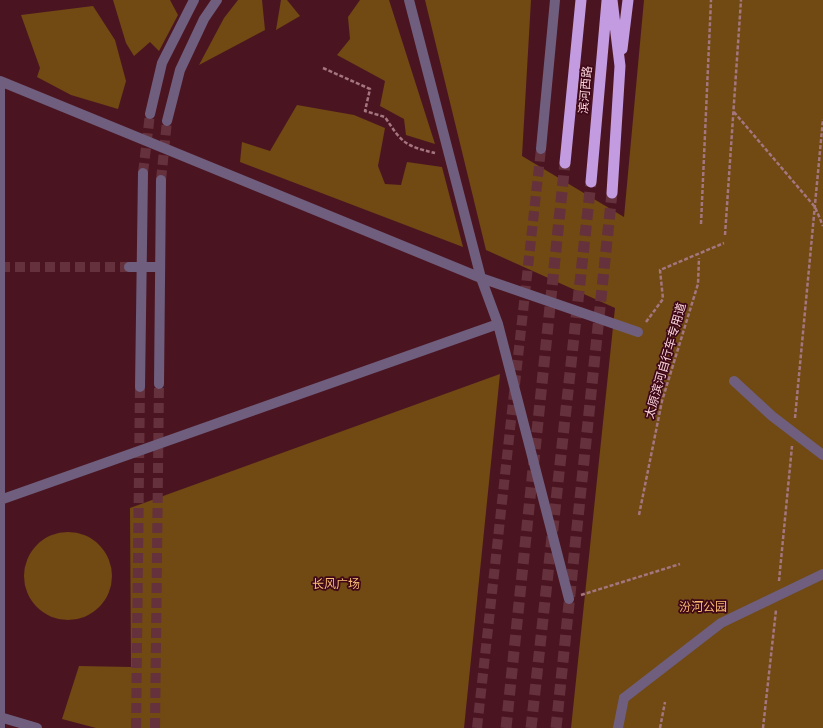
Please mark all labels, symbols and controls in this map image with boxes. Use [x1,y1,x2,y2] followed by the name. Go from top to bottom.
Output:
[577,65,595,115] street label: 滨河西路
[643,301,689,421] street label: 太原滨河自行车专用道
[312,578,360,592] park label: 长风广场
[679,601,727,615] park label: 汾河公园

